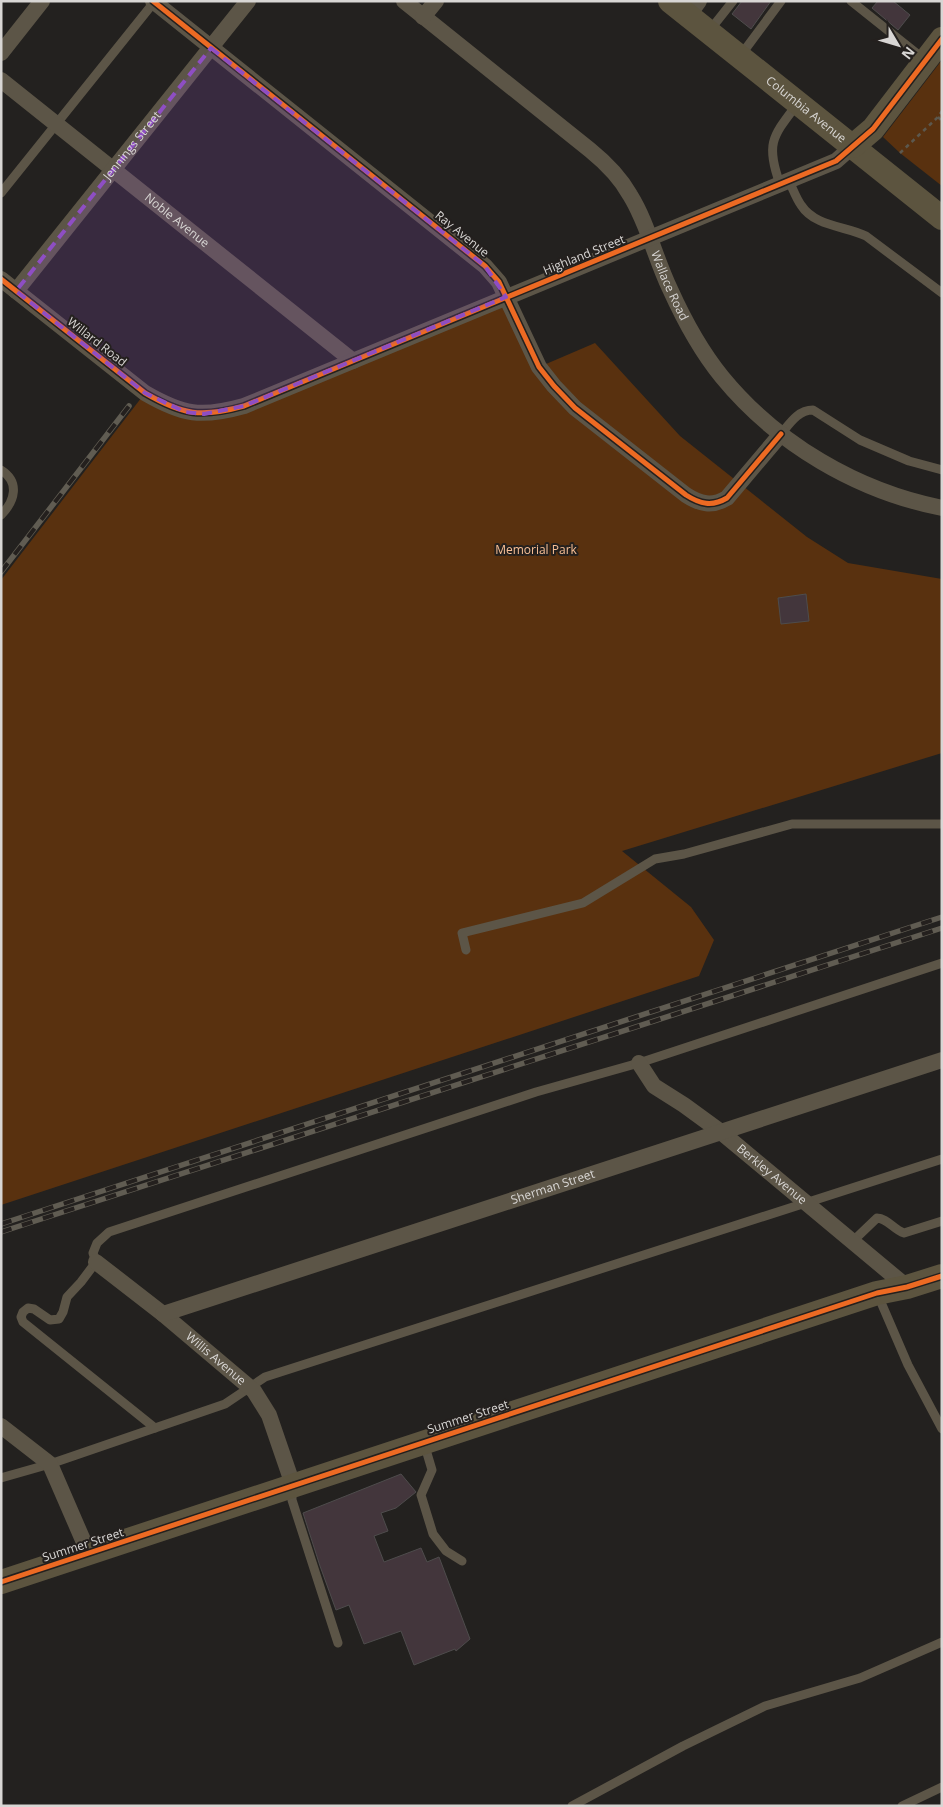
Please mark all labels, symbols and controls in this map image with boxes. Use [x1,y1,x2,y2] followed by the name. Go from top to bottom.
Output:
[873,20,923,70] north arrow
[898,43,920,64] text: N
[763,72,850,147] street label: Columbia Avenue
[98,107,165,184] street label: Jennings Street
[141,189,213,251] street label: Noble Avenue
[432,207,493,261] street label: Ray Avenue
[540,230,627,279] street label: Highland Street
[647,248,693,323] street label: Wallace Road
[64,313,130,370] street label: Willard Road
[495,541,578,558] park label: Memorial Park
[734,1140,811,1208] street label: Berkley Avenue
[508,1165,597,1208] street label: Sherman Street
[182,1328,250,1389] street label: Willis Avenue
[425,1395,511,1438] street label: Summer Street
[40,1523,126,1566] street label: Summer Street

